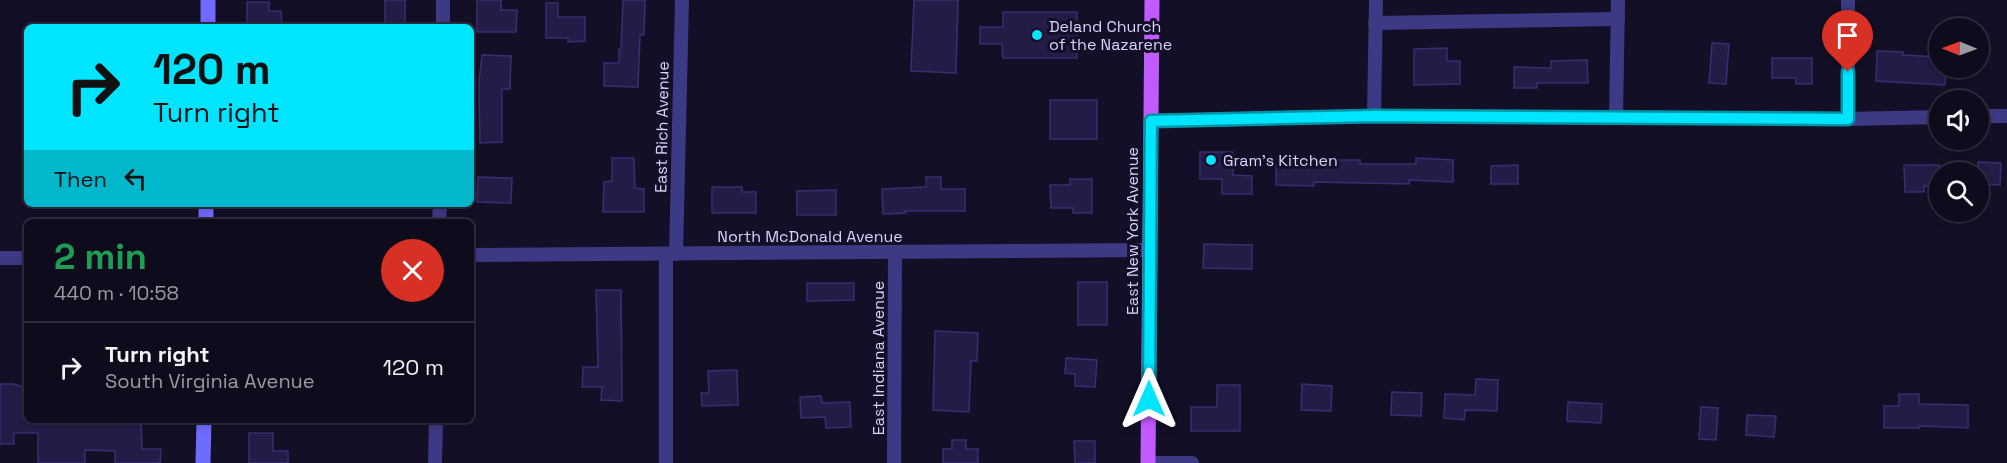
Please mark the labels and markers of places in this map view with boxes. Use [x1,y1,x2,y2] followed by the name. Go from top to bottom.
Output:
[1822,10,1873,72] pin
[1049,16,1172,55] place label: Deland Church of the Nazarene
[1030,28,1044,42] marker: Deland Church of the Nazarene
[1223,150,1338,171] place label: Gram's Kitchen
[1204,153,1218,167] marker: Gram's Kitchen

